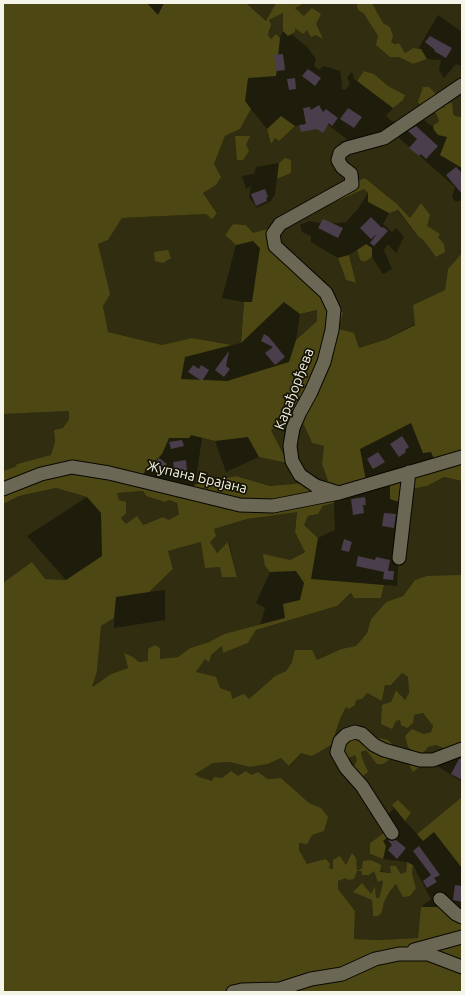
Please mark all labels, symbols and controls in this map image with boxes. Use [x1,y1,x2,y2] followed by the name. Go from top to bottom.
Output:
[271,346,317,432] street label: Карађорђева
[145,457,249,497] street label: Жупана Брајана

